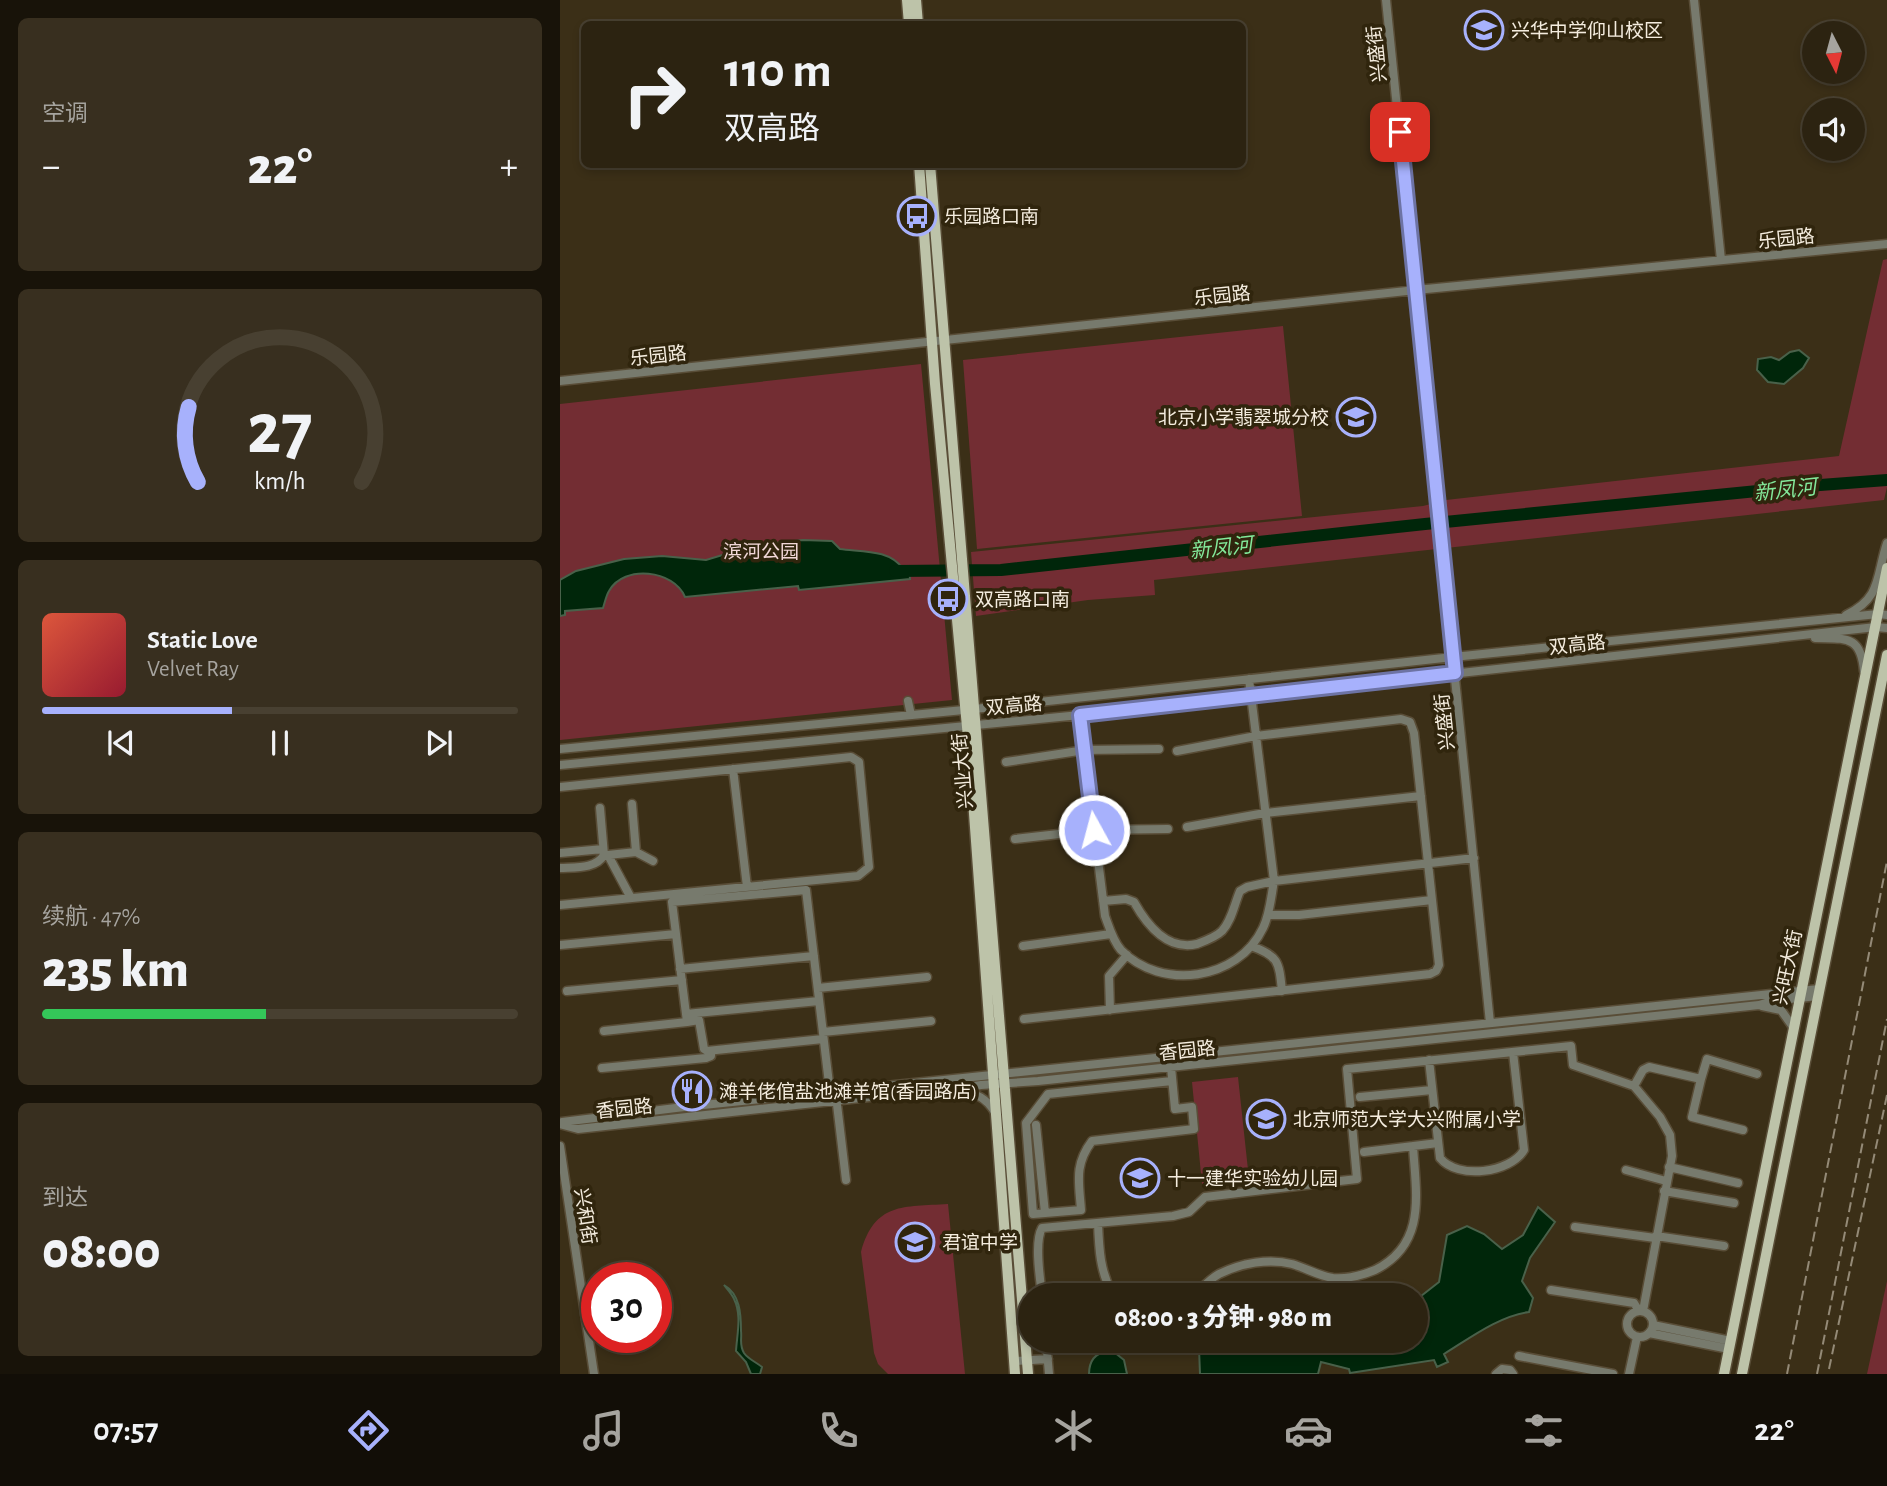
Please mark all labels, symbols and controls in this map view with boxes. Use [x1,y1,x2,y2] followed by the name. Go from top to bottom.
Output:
[1463,9,1505,51] school or university icon: 兴华中学仰山校区
[1511,20,1663,41] place label: 兴华中学仰山校区
[1802,21,1866,84] north arrow
[1802,21,1865,161] map controls
[1363,24,1390,83] street label: 兴盛街
[724,47,832,96] text: 110 m
[609,49,700,140] icon: right
[1802,98,1865,161] button: sound
[1370,102,1430,162] pin
[42,103,88,126] text: 空调
[724,113,820,145] text: 双高路
[1381,113,1419,151] icon: arrive
[247,141,313,193] text: 22°
[42,148,60,186] text: −
[500,148,518,186] text: +
[896,195,938,237] bus stop icon: 乐园路口南
[944,207,1039,227] place label: 乐园路口南
[1757,226,1816,252] street label: 乐园路
[1193,283,1252,309] street label: 乐园路
[629,343,688,369] street label: 乐园路
[247,394,313,467] text: 27
[1335,396,1377,438] school or university icon: 北京小学翡翠城分校
[1158,407,1329,428] place label: 北京小学翡翠城分校
[254,469,306,494] text: km/h
[1753,475,1821,504] water label: 新凤河
[1189,533,1257,562] water label: 新凤河
[723,541,799,562] park label: 滨河公园
[927,578,969,620] bus stop icon: 双高路口南
[975,589,1070,610] place label: 双高路口南
[147,627,258,653] text: Static Love
[1548,631,1607,658] street label: 双高路
[147,658,239,681] text: Velvet Ray
[1431,692,1458,751] street label: 兴盛街
[985,693,1043,718] street label: 双高路
[102,724,140,762] icon: previous
[261,724,299,762] icon: pause
[420,724,458,762] icon: next
[950,732,976,810] street label: 兴业大街
[1057,793,1131,867] position arrow
[42,906,140,929] text: 续航 · 47%
[1770,928,1806,1006] street label: 兴旺大街
[42,944,189,996] text: 235 km
[1158,1038,1217,1064] street label: 香园路
[671,1070,713,1112] restaurant icon: 滩羊佬倌盐池滩羊馆(香园路店)
[719,1081,977,1102] place label: 滩羊佬倌盐池滩羊馆(香园路店)
[595,1096,654,1122] street label: 香园路
[1245,1098,1287,1140] school or university icon: 北京师范大学大兴附属小学
[1293,1109,1521,1130] place label: 北京师范大学大兴附属小学
[1119,1157,1161,1199] school or university icon: 十一建华实验幼儿园
[1167,1168,1338,1189] place label: 十一建华实验幼儿园
[571,1186,599,1246] street label: 兴和街
[42,1187,88,1210] text: 到达
[894,1221,936,1263] school or university icon: 君谊中学
[42,1225,161,1277] text: 08:00
[942,1232,1018,1253] place label: 君谊中学
[581,1262,672,1353] speed limit sign: 30
[1114,1305,1332,1331] text: 08:00 · 3 分钟 · 980 m
[344,1406,393,1455] icon: directions
[579,1406,628,1455] icon: music
[814,1406,863,1455] icon: phone
[1049,1406,1098,1455] icon: climate
[1284,1406,1333,1455] icon: car
[1519,1406,1568,1455] icon: filters
[93,1414,158,1446] text: 07:57
[1754,1414,1794,1446] text: 22°

